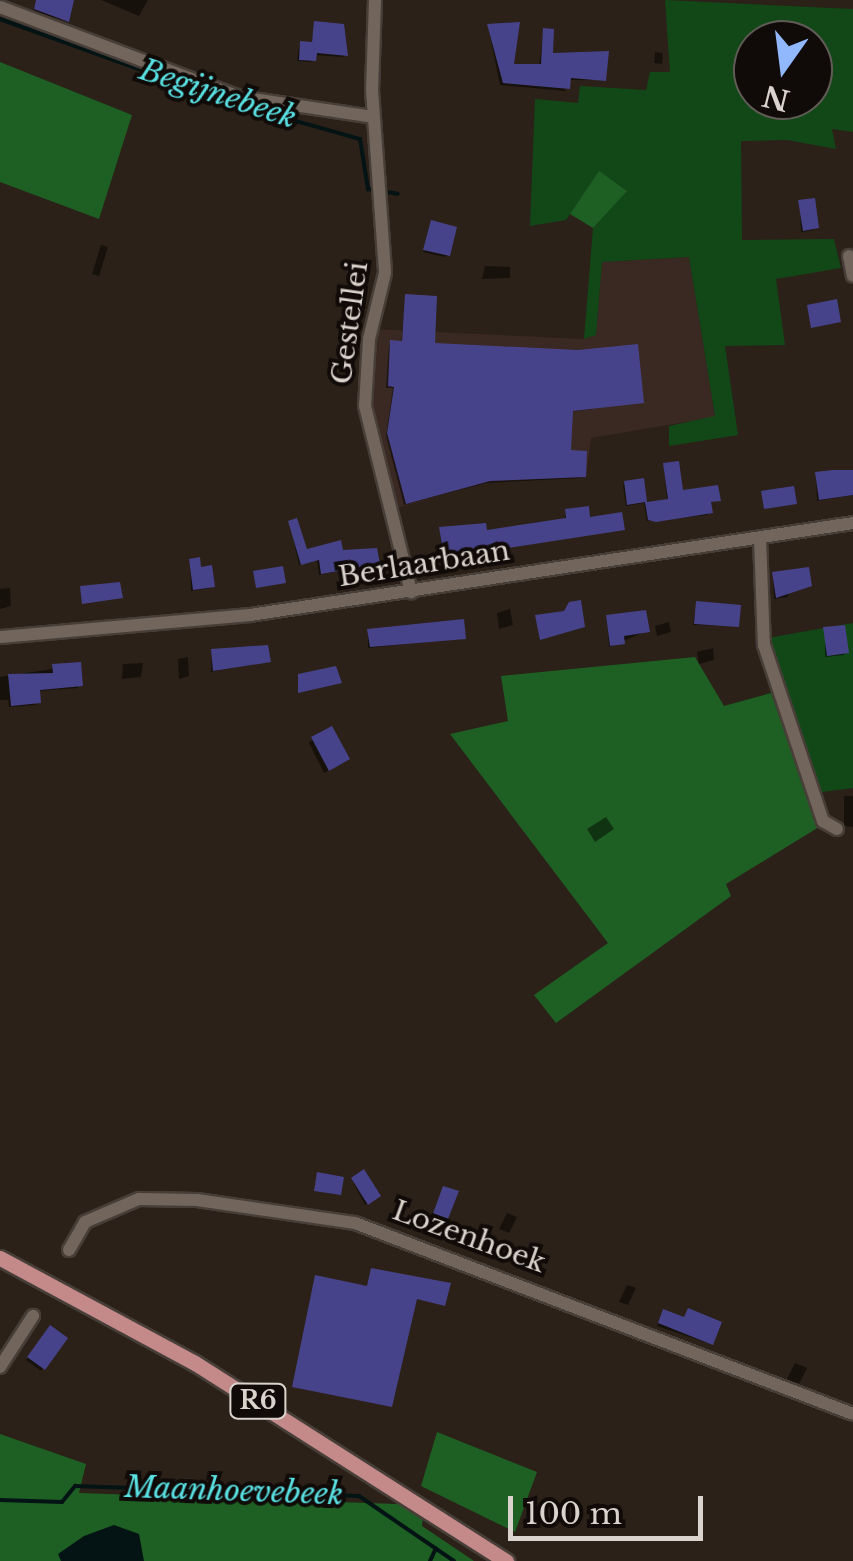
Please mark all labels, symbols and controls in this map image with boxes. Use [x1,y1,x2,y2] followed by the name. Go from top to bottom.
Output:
[733,20,833,120] north arrow
[135,52,301,136] water label: Begijnebeek
[759,77,793,118] text: N
[325,259,375,387] street label: Gestellei
[336,534,512,594] street label: Berlaarbaan
[388,1194,550,1280] street label: Lozenhoek
[228,1381,288,1421] road number: R6
[124,1469,344,1513] water label: Maanhoevebeek
[513,1476,708,1538] scale bar
[525,1495,622,1532] text: 100 m

